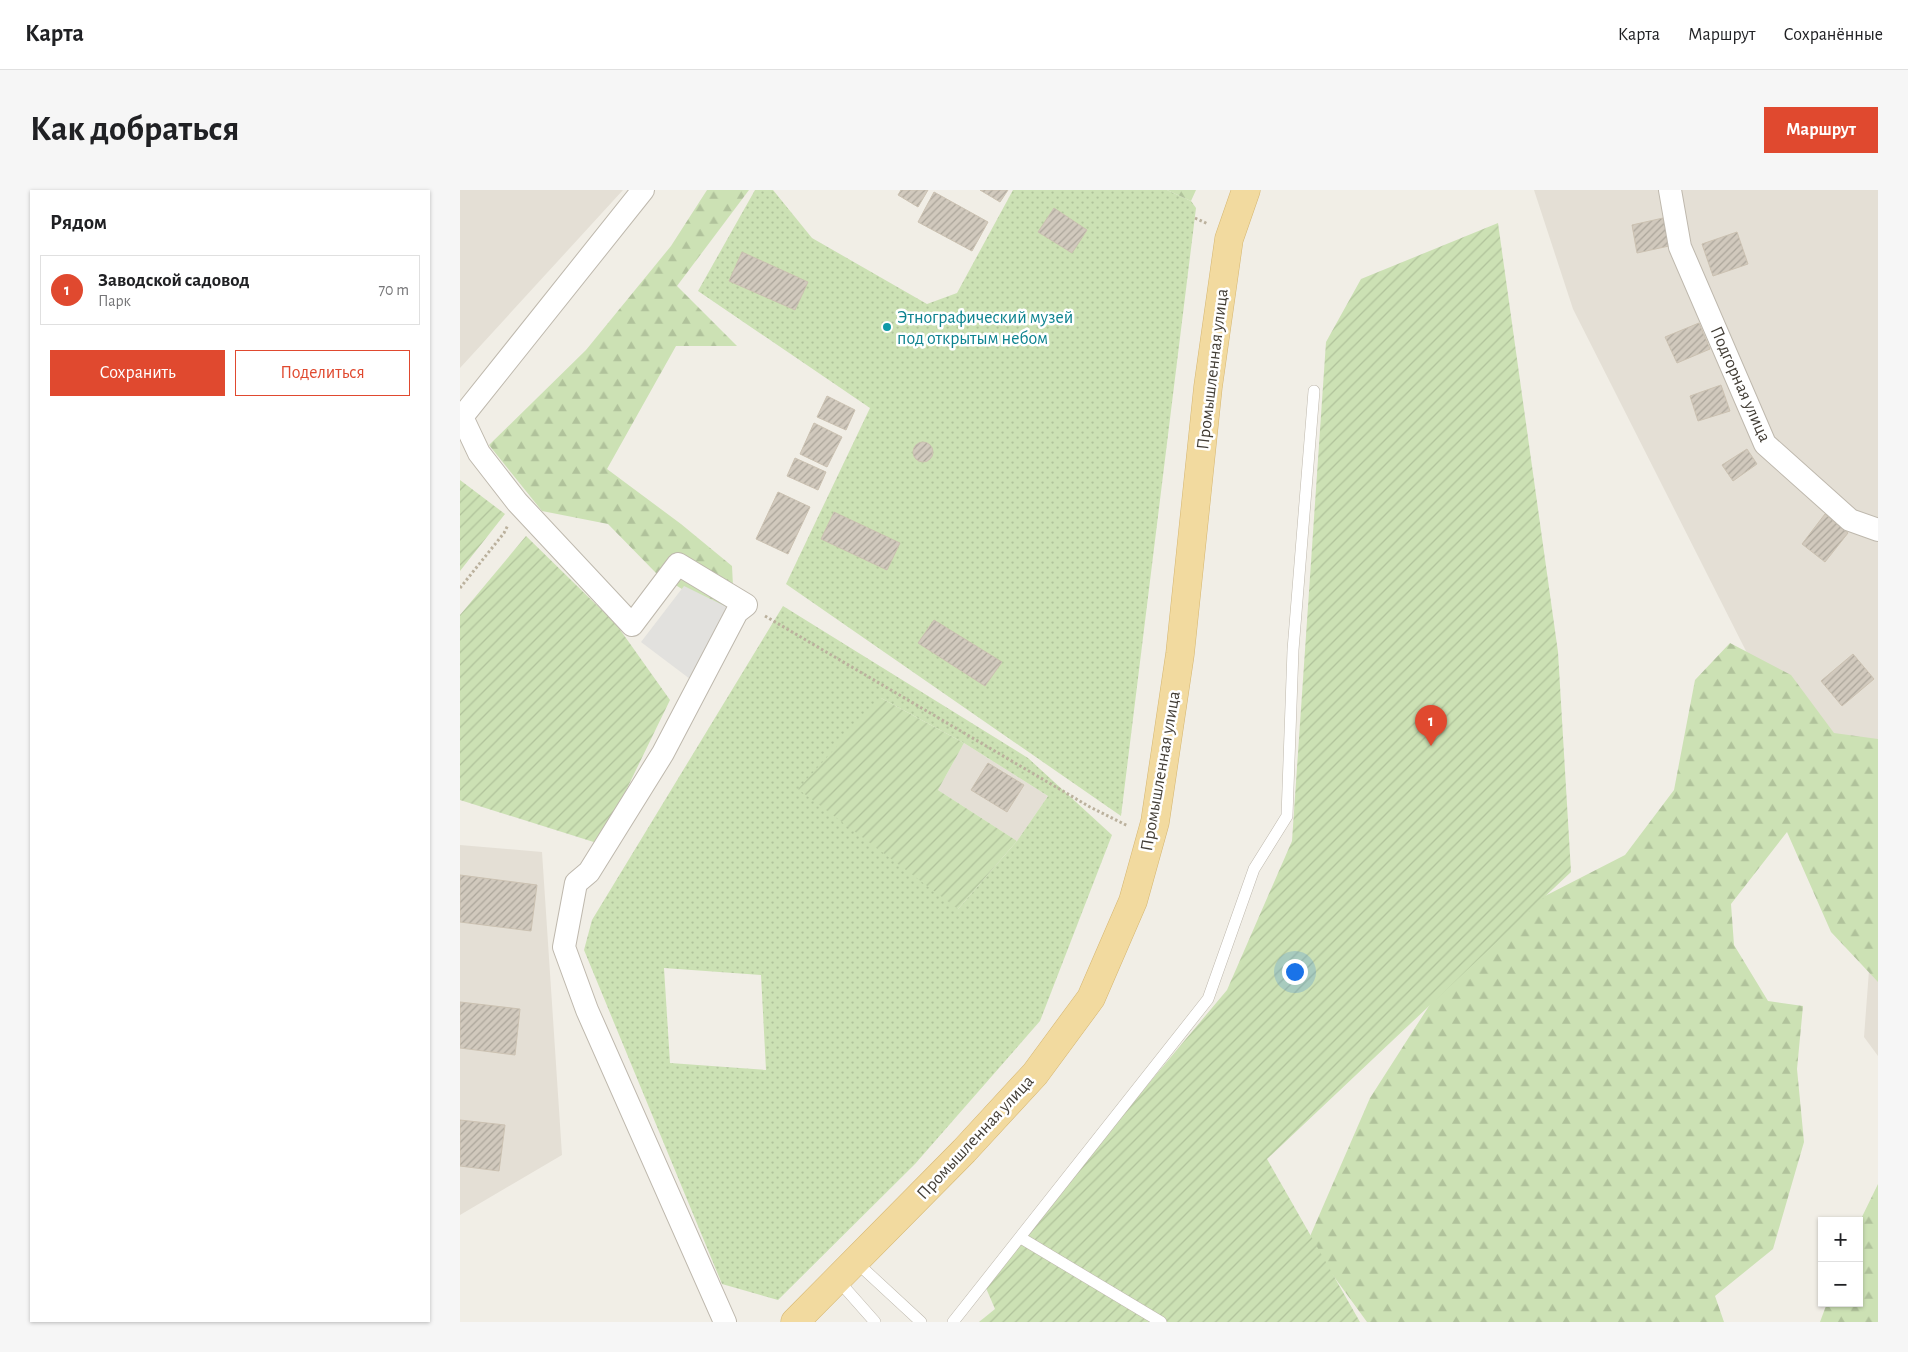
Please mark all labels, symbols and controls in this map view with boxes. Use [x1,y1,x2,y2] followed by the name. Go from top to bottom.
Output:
[25,22,84,46] text: Карта
[1618,26,1660,44] text: Карта
[1688,26,1756,44] text: Маршрут
[1784,26,1883,44] text: Сохранённые
[1764,107,1878,153] button: Маршрут
[30,112,239,147] text: Как добраться
[50,212,107,233] text: Рядом
[98,271,250,290] text: Заводской садовод
[64,282,70,298] text: 1
[378,282,409,298] text: 70 m
[1194,288,1232,451] street label: Промышленная улица
[98,293,131,309] text: Парк
[897,309,1073,348] place label: Этнографический музей под открытым небом
[881,321,893,333] marker: Этнографический музей под открытым небом
[1707,324,1774,445] street label: Подгорная улица
[50,350,225,396] button: Сохранить
[235,350,410,396] button: Поделиться
[1138,690,1184,853] street label: Промышленная улица
[1415,705,1447,746] pin: 1
[1282,959,1308,985] your location
[914,1072,1038,1203] street label: Промышленная улица
[1818,1217,1863,1307] map controls
[1818,1217,1863,1262] button: +
[1818,1262,1863,1307] button: −

